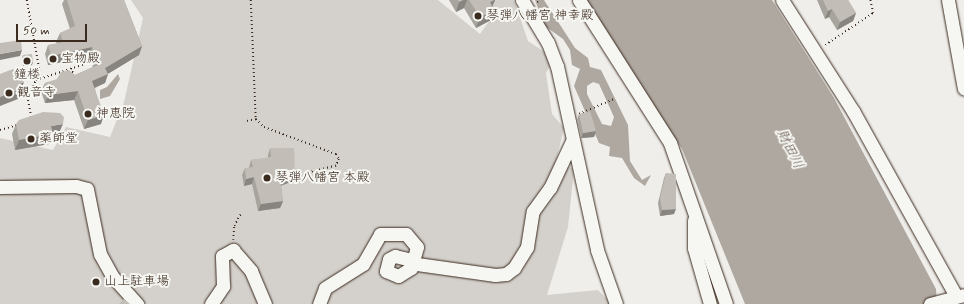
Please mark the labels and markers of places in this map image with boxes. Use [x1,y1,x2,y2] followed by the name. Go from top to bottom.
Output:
[486,8,594,24] place label: 琴弾八幡宮 神幸殿
[473,11,483,21] marker: 琴弾八幡宮 神幸殿
[61,51,100,67] place label: 宝物殿
[48,54,58,64] marker: 宝物殿
[22,56,32,66] marker: 鐘楼
[14,67,40,83] place label: 鐘楼
[17,85,56,101] place label: 観音寺
[4,88,14,98] marker: 観音寺
[96,106,135,122] place label: 神恵院
[83,109,93,119] marker: 神恵院
[39,131,78,147] place label: 薬師堂
[26,134,36,144] marker: 薬師堂
[275,170,370,186] place label: 琴弾八幡宮 本殿
[262,173,272,183] marker: 琴弾八幡宮 本殿
[104,274,169,290] place label: 山上駐車場
[91,277,101,287] marker: 山上駐車場

